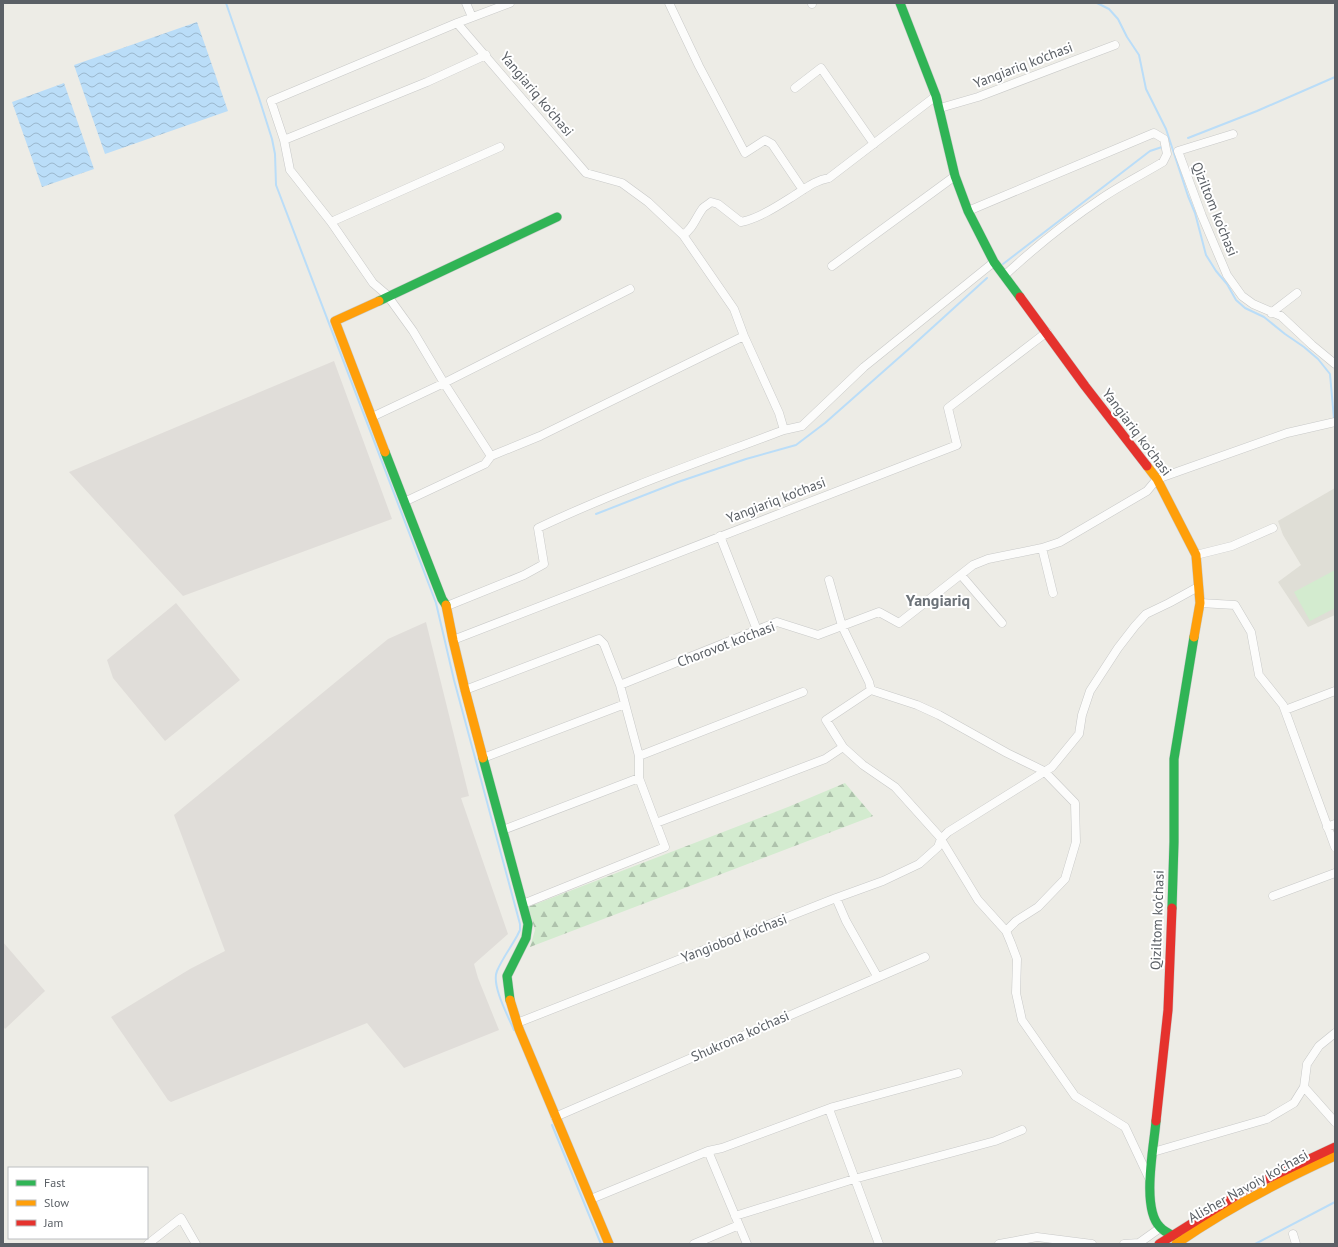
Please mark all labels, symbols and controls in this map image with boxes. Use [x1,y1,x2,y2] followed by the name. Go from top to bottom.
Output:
[971,38,1075,92] street label: Yangiariq ko'chasi
[496,48,578,140] street label: Yangiariq ko'chasi
[1188,159,1242,259] street label: Qiziltom ko'chasi
[1098,385,1176,479] street label: Yangiariq ko'chasi
[724,473,828,527] street label: Yangiariq ko'chasi
[905,590,970,610] district label: Yangiariq
[675,617,777,671] street label: Chorovot ko'chasi
[1146,870,1168,970] street label: Qiziltom ko'chasi
[678,910,790,966] street label: Yangiobod ko'chasi
[688,1006,792,1066] street label: Shukrona ko'chasi
[1185,1145,1311,1227] street label: Alisher Navoiy ko'chasi
[8,1167,148,1239] legend
[44,1175,65,1190] text: Fast
[44,1195,69,1210] text: Slow
[43,1215,63,1230] text: Jam

